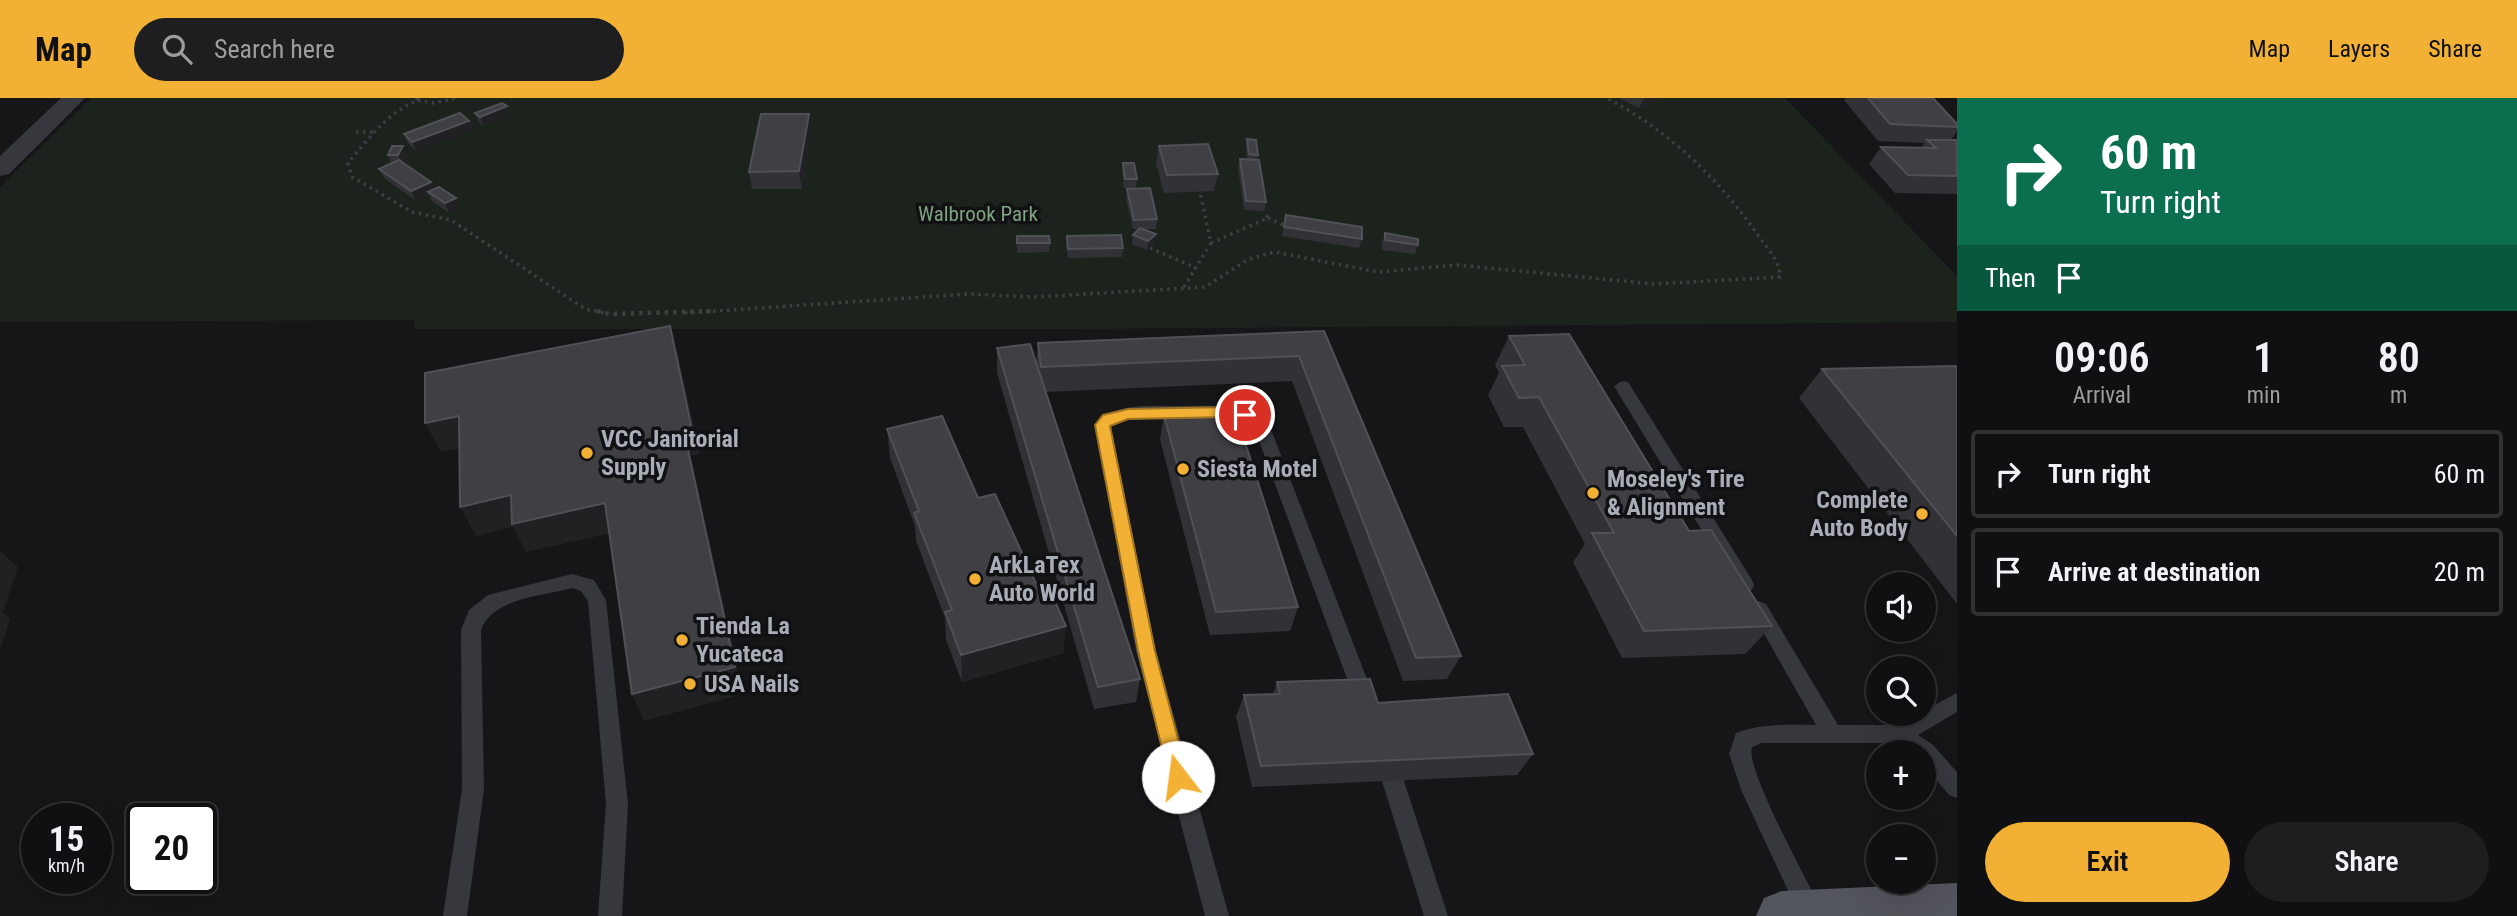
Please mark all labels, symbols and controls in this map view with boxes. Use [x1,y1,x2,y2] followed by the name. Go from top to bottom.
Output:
[134,18,624,81] search box
[35,30,92,69] text: Map
[158,30,196,68] icon: search
[214,34,335,64] text: Search here
[2249,35,2290,63] text: Map
[2328,35,2390,63] text: Layers
[2428,35,2482,63] text: Share
[2100,124,2197,181] text: 60 m
[1985,126,2076,217] icon: right
[2100,183,2221,221] text: Turn right
[918,202,1038,226] park label: Walbrook Park
[2050,259,2088,297] icon: arrive
[1985,263,2036,293] text: Then
[2054,333,2150,382] text: 09:06
[2253,333,2274,382] text: 1
[2378,333,2420,382] text: 80
[2073,382,2131,409] text: Arrival
[2247,382,2281,409] text: min
[2390,382,2407,409] text: m
[1215,385,1275,445] pin
[1226,396,1264,434] icon: arrive
[601,425,739,481] place label: VCC Janitorial Supply
[579,445,595,461] marker: VCC Janitorial Supply
[1197,455,1318,483] place label: Siesta Motel
[1989,455,2027,493] icon: right
[2048,459,2150,489] text: Turn right
[2434,459,2485,489] text: 60 m
[1175,461,1191,477] marker: Siesta Motel
[1607,465,1745,521] place label: Moseley's Tire & Alignment
[1585,485,1601,501] marker: Moseley's Tire & Alignment
[1810,486,1908,542] place label: Complete Auto Body
[1914,506,1930,522] marker: Complete Auto Body
[989,551,1095,607] place label: ArkLaTex Auto World
[1989,553,2027,591] icon: arrive
[2048,557,2260,587] text: Arrive at destination
[2434,557,2485,587] text: 20 m
[967,571,983,587] marker: ArkLaTex Auto World
[1866,572,1936,894] map controls
[1866,572,1936,642] button: sound
[696,612,790,668] place label: Tienda La Yucateca
[674,632,690,648] marker: Tienda La Yucateca
[1866,656,1936,726] button: search
[704,670,800,698] place label: USA Nails
[682,676,698,692] marker: USA Nails
[1141,740,1215,814] position arrow
[1866,740,1936,810] button: +
[126,803,217,894] speed limit sign: 20
[49,819,84,860] text: 15
[1985,822,2230,902] button: Exit
[2244,822,2489,902] button: Share
[1866,824,1936,894] button: −
[48,855,85,876] text: km/h

